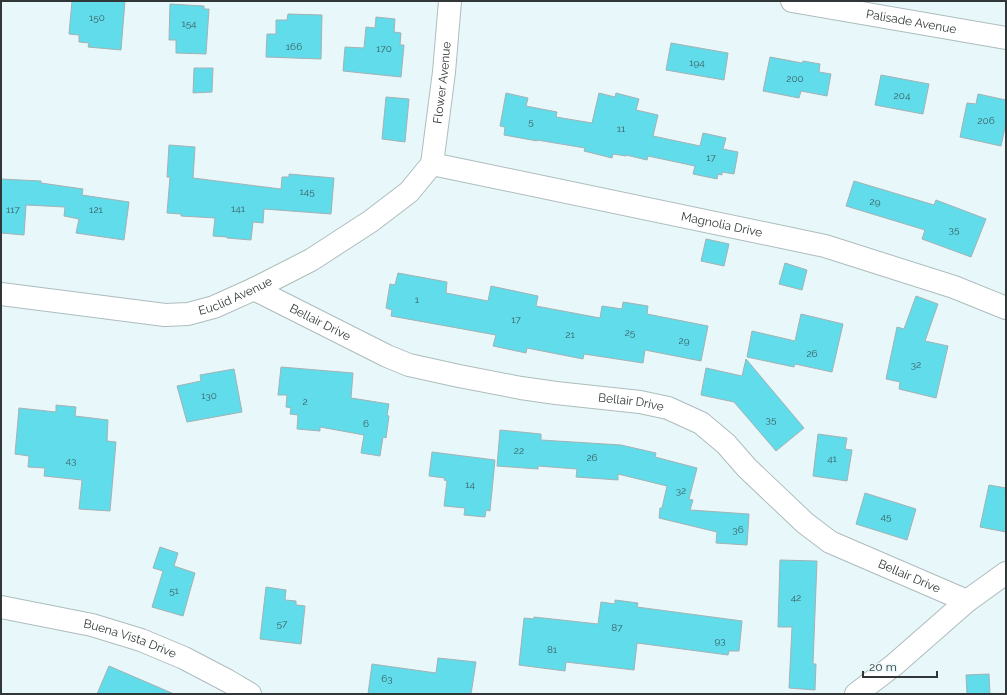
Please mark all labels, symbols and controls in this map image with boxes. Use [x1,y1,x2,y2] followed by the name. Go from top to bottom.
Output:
[865,7,958,36] street label: Palisade Avenue
[89,12,105,23] house number: 150
[181,18,197,29] house number: 154
[286,41,302,52] house number: 166
[430,41,454,125] street label: Flower Avenue
[376,43,392,54] house number: 170
[689,57,705,68] house number: 194
[786,73,804,84] house number: 200
[894,90,911,101] house number: 204
[977,115,995,126] house number: 206
[528,116,534,127] house number: 5
[617,123,626,134] house number: 11
[706,152,716,163] house number: 17
[299,186,315,197] house number: 145
[869,196,881,207] house number: 29
[231,203,246,214] house number: 141
[6,204,21,215] house number: 117
[89,204,104,215] house number: 121
[680,209,764,240] street label: Magnolia Drive
[949,224,960,235] house number: 35
[197,274,274,318] street label: Euclid Avenue
[415,294,420,305] house number: 1
[287,301,353,343] street label: Bellair Drive
[511,314,521,325] house number: 17
[625,327,636,338] house number: 25
[565,329,575,340] house number: 21
[678,335,690,346] house number: 29
[806,348,818,359] house number: 26
[911,359,921,370] house number: 32
[201,390,217,401] house number: 130
[597,391,665,414] street label: Bellair Drive
[302,396,308,407] house number: 2
[766,414,777,425] house number: 35
[363,418,369,429] house number: 6
[514,445,524,456] house number: 22
[586,452,598,463] house number: 26
[827,453,838,464] house number: 41
[66,455,76,466] house number: 43
[465,479,475,490] house number: 14
[676,485,686,496] house number: 32
[881,511,892,522] house number: 45
[732,524,744,535] house number: 36
[876,557,943,596] street label: Bellair Drive
[169,585,180,596] house number: 51
[791,592,801,603] house number: 42
[82,617,178,661] street label: Buena Vista Drive
[277,618,288,629] house number: 57
[611,622,623,633] house number: 87
[714,635,726,646] house number: 93
[547,644,558,655] house number: 81
[863,653,937,679] scale bar
[869,660,897,674] text: 20 m
[381,673,393,684] house number: 63

